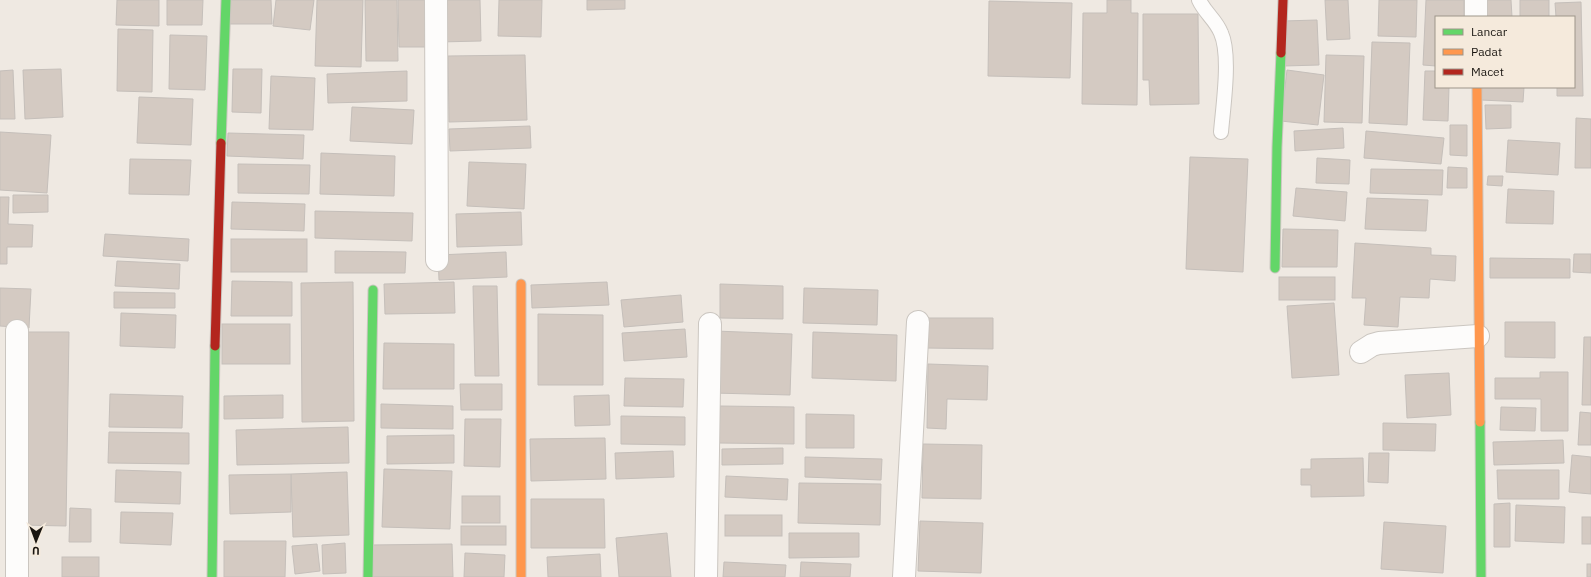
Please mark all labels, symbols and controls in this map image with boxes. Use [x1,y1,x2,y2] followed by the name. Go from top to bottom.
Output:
[1435,16,1575,88] legend
[1471,24,1508,39] text: Lancar
[1471,44,1502,59] text: Padat
[1471,64,1504,79] text: Macet
[16,521,56,561] north arrow
[32,544,40,558] text: U

